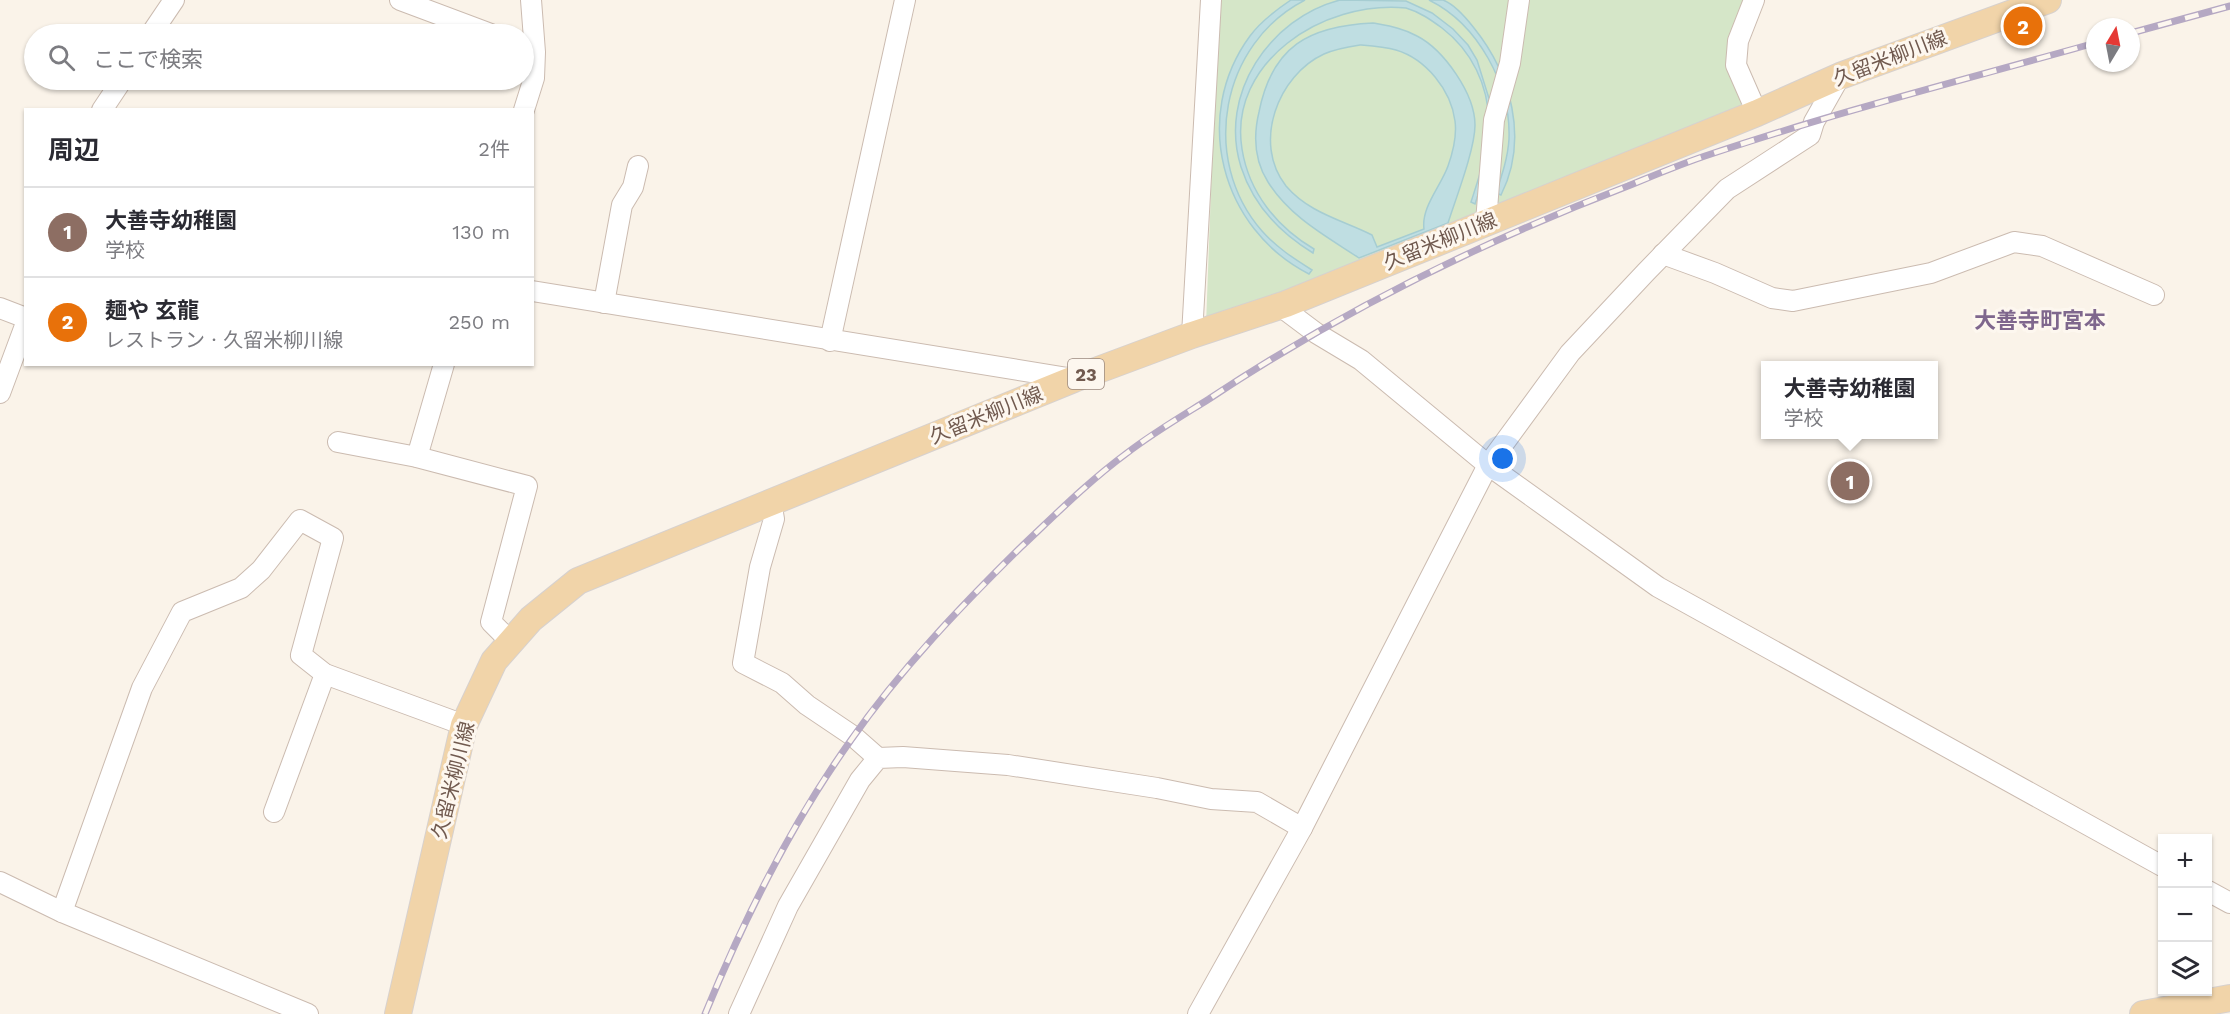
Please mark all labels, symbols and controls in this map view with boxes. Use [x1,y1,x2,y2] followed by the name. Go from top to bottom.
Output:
[2004,3,2042,48] pin: 2
[2086,18,2140,72] north arrow
[24,24,534,90] search box
[1830,25,1950,91] street label: 久留米柳川線
[45,41,78,74] icon: search
[93,47,203,72] text: ここで検索
[48,135,100,165] text: 周辺
[478,137,510,161] text: 2件
[1380,207,1500,275] street label: 久留米柳川線
[105,208,237,233] text: 大善寺幼稚園
[63,220,72,244] text: 1
[452,220,510,244] text: 130 m
[105,238,145,262] text: 学校
[105,298,199,323] text: 麺や 玄龍
[1974,308,2106,333] district label: 大善寺町宮本
[62,310,73,334] text: 2
[448,310,510,334] text: 250 m
[105,328,343,352] text: レストラン · 久留米柳川線
[1068,359,1104,389] road number: 23
[1761,361,1938,439] popup
[1783,376,1916,401] text: 大善寺幼稚園
[926,381,1046,449] street label: 久留米柳川線
[1783,406,1823,430] text: 学校
[1488,444,1517,473] your location
[1830,458,1870,504] pin: 1
[427,719,479,841] street label: 久留米柳川線
[2158,834,2212,996] map controls
[2158,834,2212,888] button: +
[2158,888,2212,942] button: −
[2158,942,2212,996] button: layers

